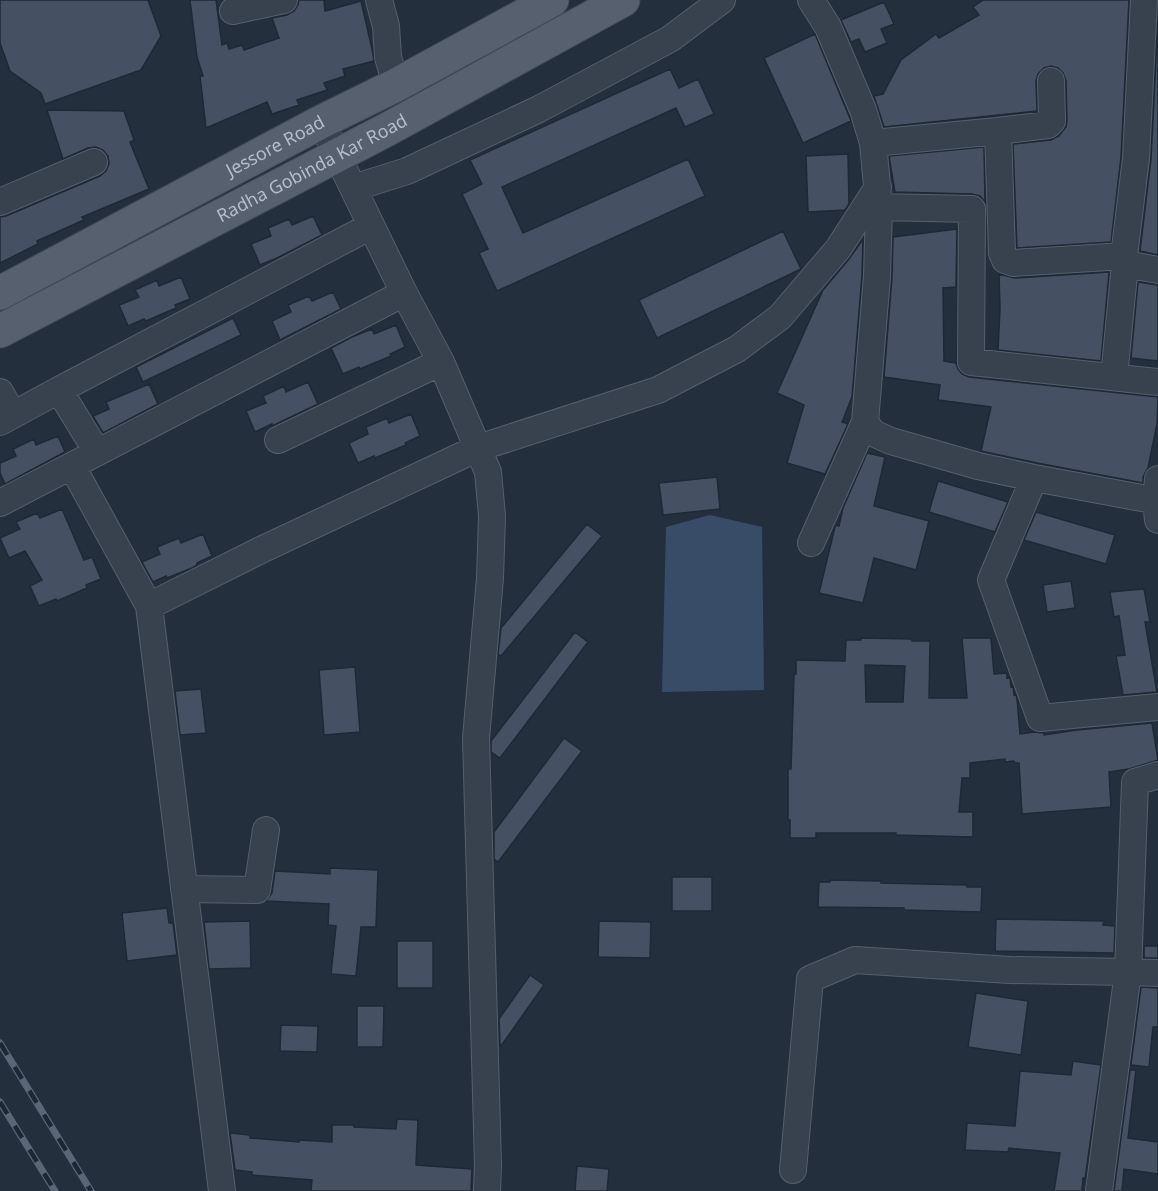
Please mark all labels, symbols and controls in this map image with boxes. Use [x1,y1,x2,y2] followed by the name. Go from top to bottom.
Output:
[212,108,411,227] street label: Radha Gobinda Kar Road
[220,109,328,182] street label: Jessore Road

